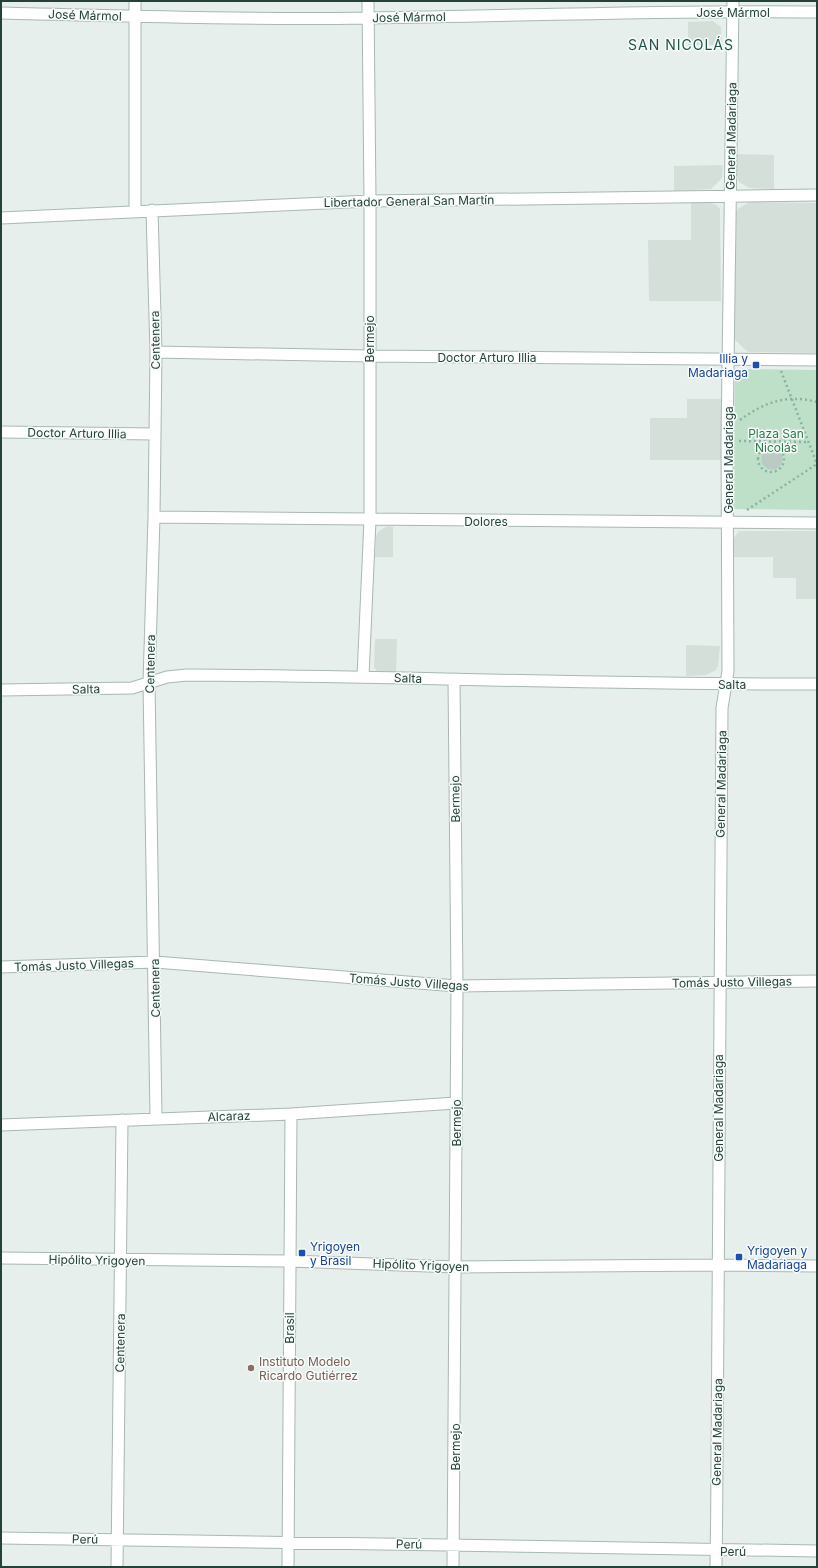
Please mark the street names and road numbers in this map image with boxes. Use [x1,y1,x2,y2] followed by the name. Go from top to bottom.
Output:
[696,5,770,20] street label: José Mármol
[48,6,122,24] street label: José Mármol
[372,9,446,25] street label: José Mármol
[723,82,739,190] street label: General Madariaga
[324,192,494,210] street label: Libertador General San Martín
[147,310,163,370] street label: Centenera
[362,315,377,363] street label: Bermejo
[437,350,537,365] street label: Doctor Arturo Illia
[721,406,736,514] street label: General Madariaga
[27,425,127,441] street label: Doctor Arturo Illia
[464,514,508,529] street label: Dolores
[142,634,158,694] street label: Centenera
[394,670,422,686] street label: Salta
[718,677,746,692] street label: Salta
[72,681,100,697] street label: Salta
[713,730,729,838] street label: General Madariaga
[447,775,463,823] street label: Bermejo
[14,955,134,975] street label: Tomás Justo Villegas
[147,958,163,1018] street label: Centenera
[349,970,469,994] street label: Tomás Justo Villegas
[672,973,792,991] street label: Tomás Justo Villegas
[711,1054,726,1162] street label: General Madariaga
[449,1099,464,1147] street label: Bermejo
[207,1108,251,1124] street label: Alcaraz
[48,1252,146,1268] street label: Hipólito Yrigoyen
[372,1256,470,1274] street label: Hipólito Yrigoyen
[282,1312,297,1344] street label: Brasil
[112,1313,128,1373] street label: Centenera
[709,1378,725,1486] street label: General Madariaga
[448,1423,463,1471] street label: Bermejo
[72,1531,98,1547] street label: Perú
[396,1536,422,1552] street label: Perú
[720,1544,746,1559] street label: Perú

